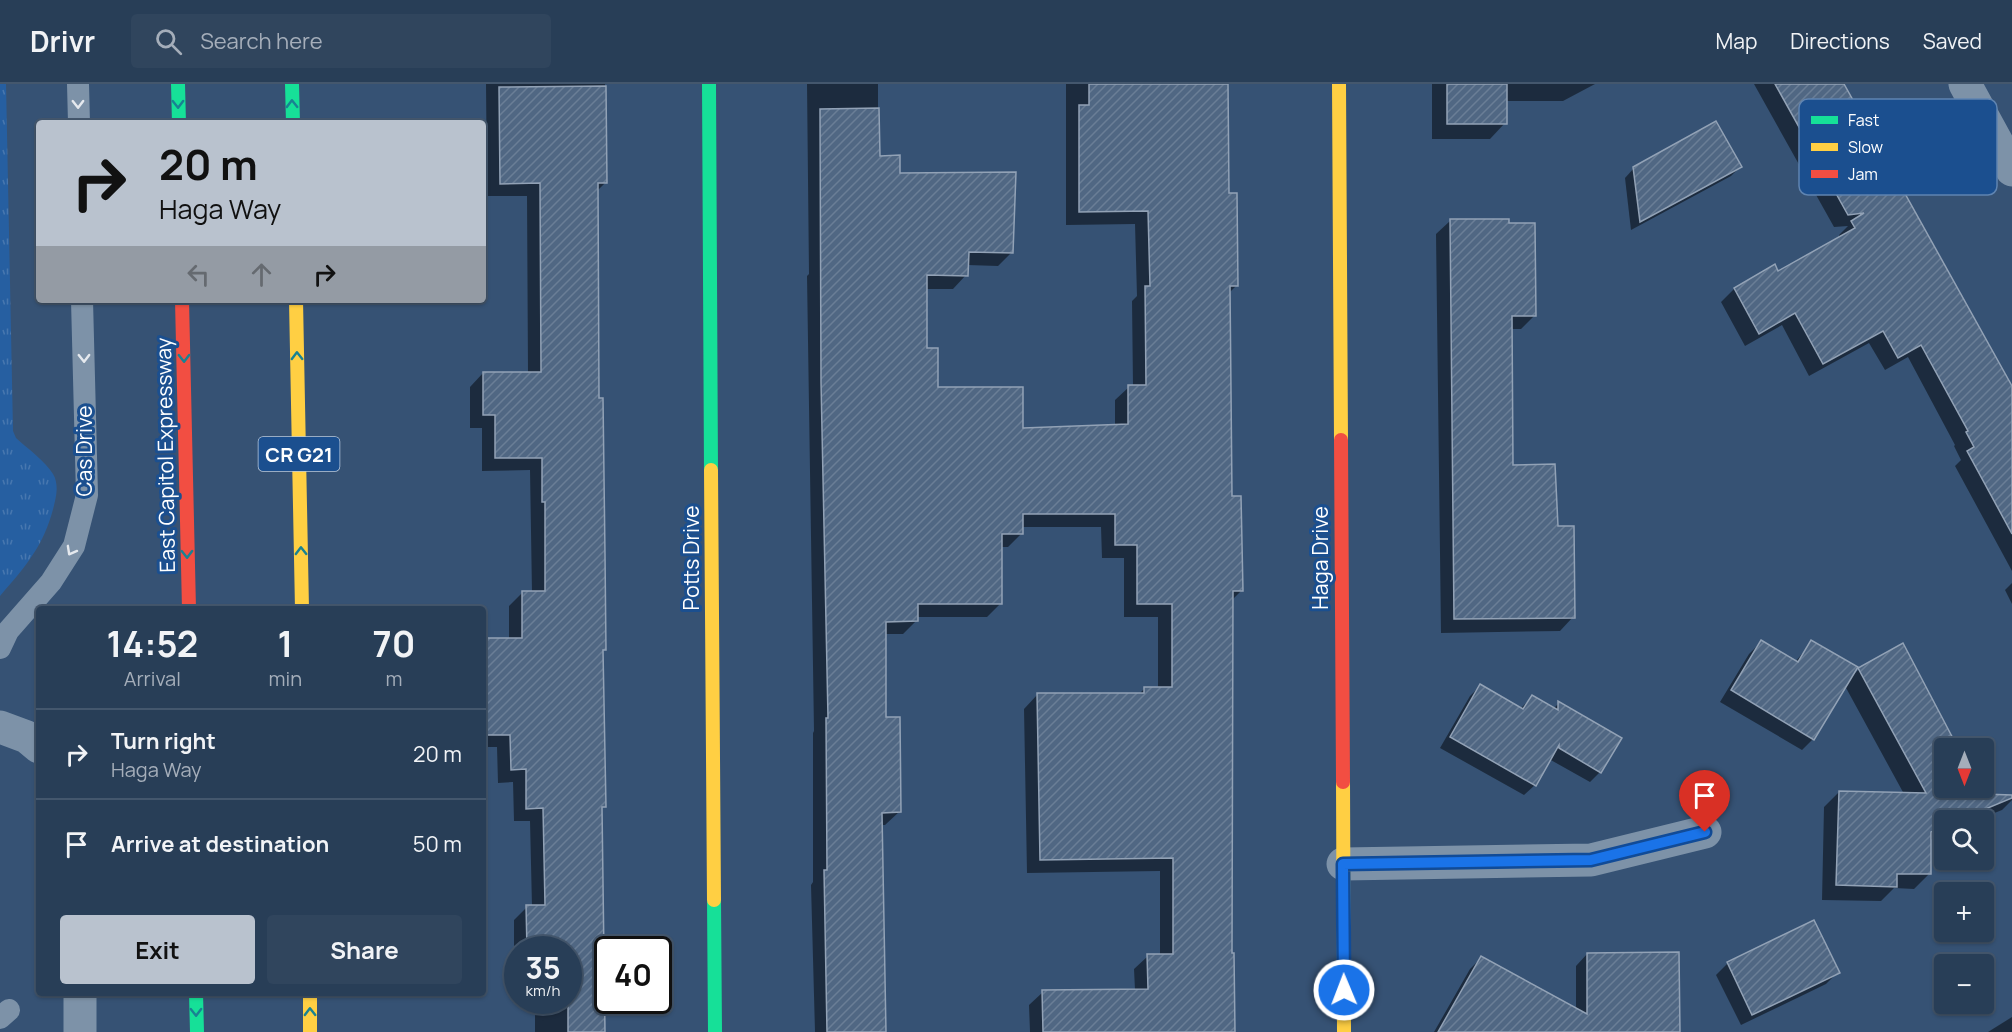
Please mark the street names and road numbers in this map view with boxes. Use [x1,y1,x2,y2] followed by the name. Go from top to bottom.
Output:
[149,337,181,573] street label: East Capitol Expressway
[70,405,98,497] street label: Cas Drive
[258,437,340,471] road number: CR G21
[677,506,705,610] street label: Potts Drive
[1306,506,1334,610] street label: Haga Drive

